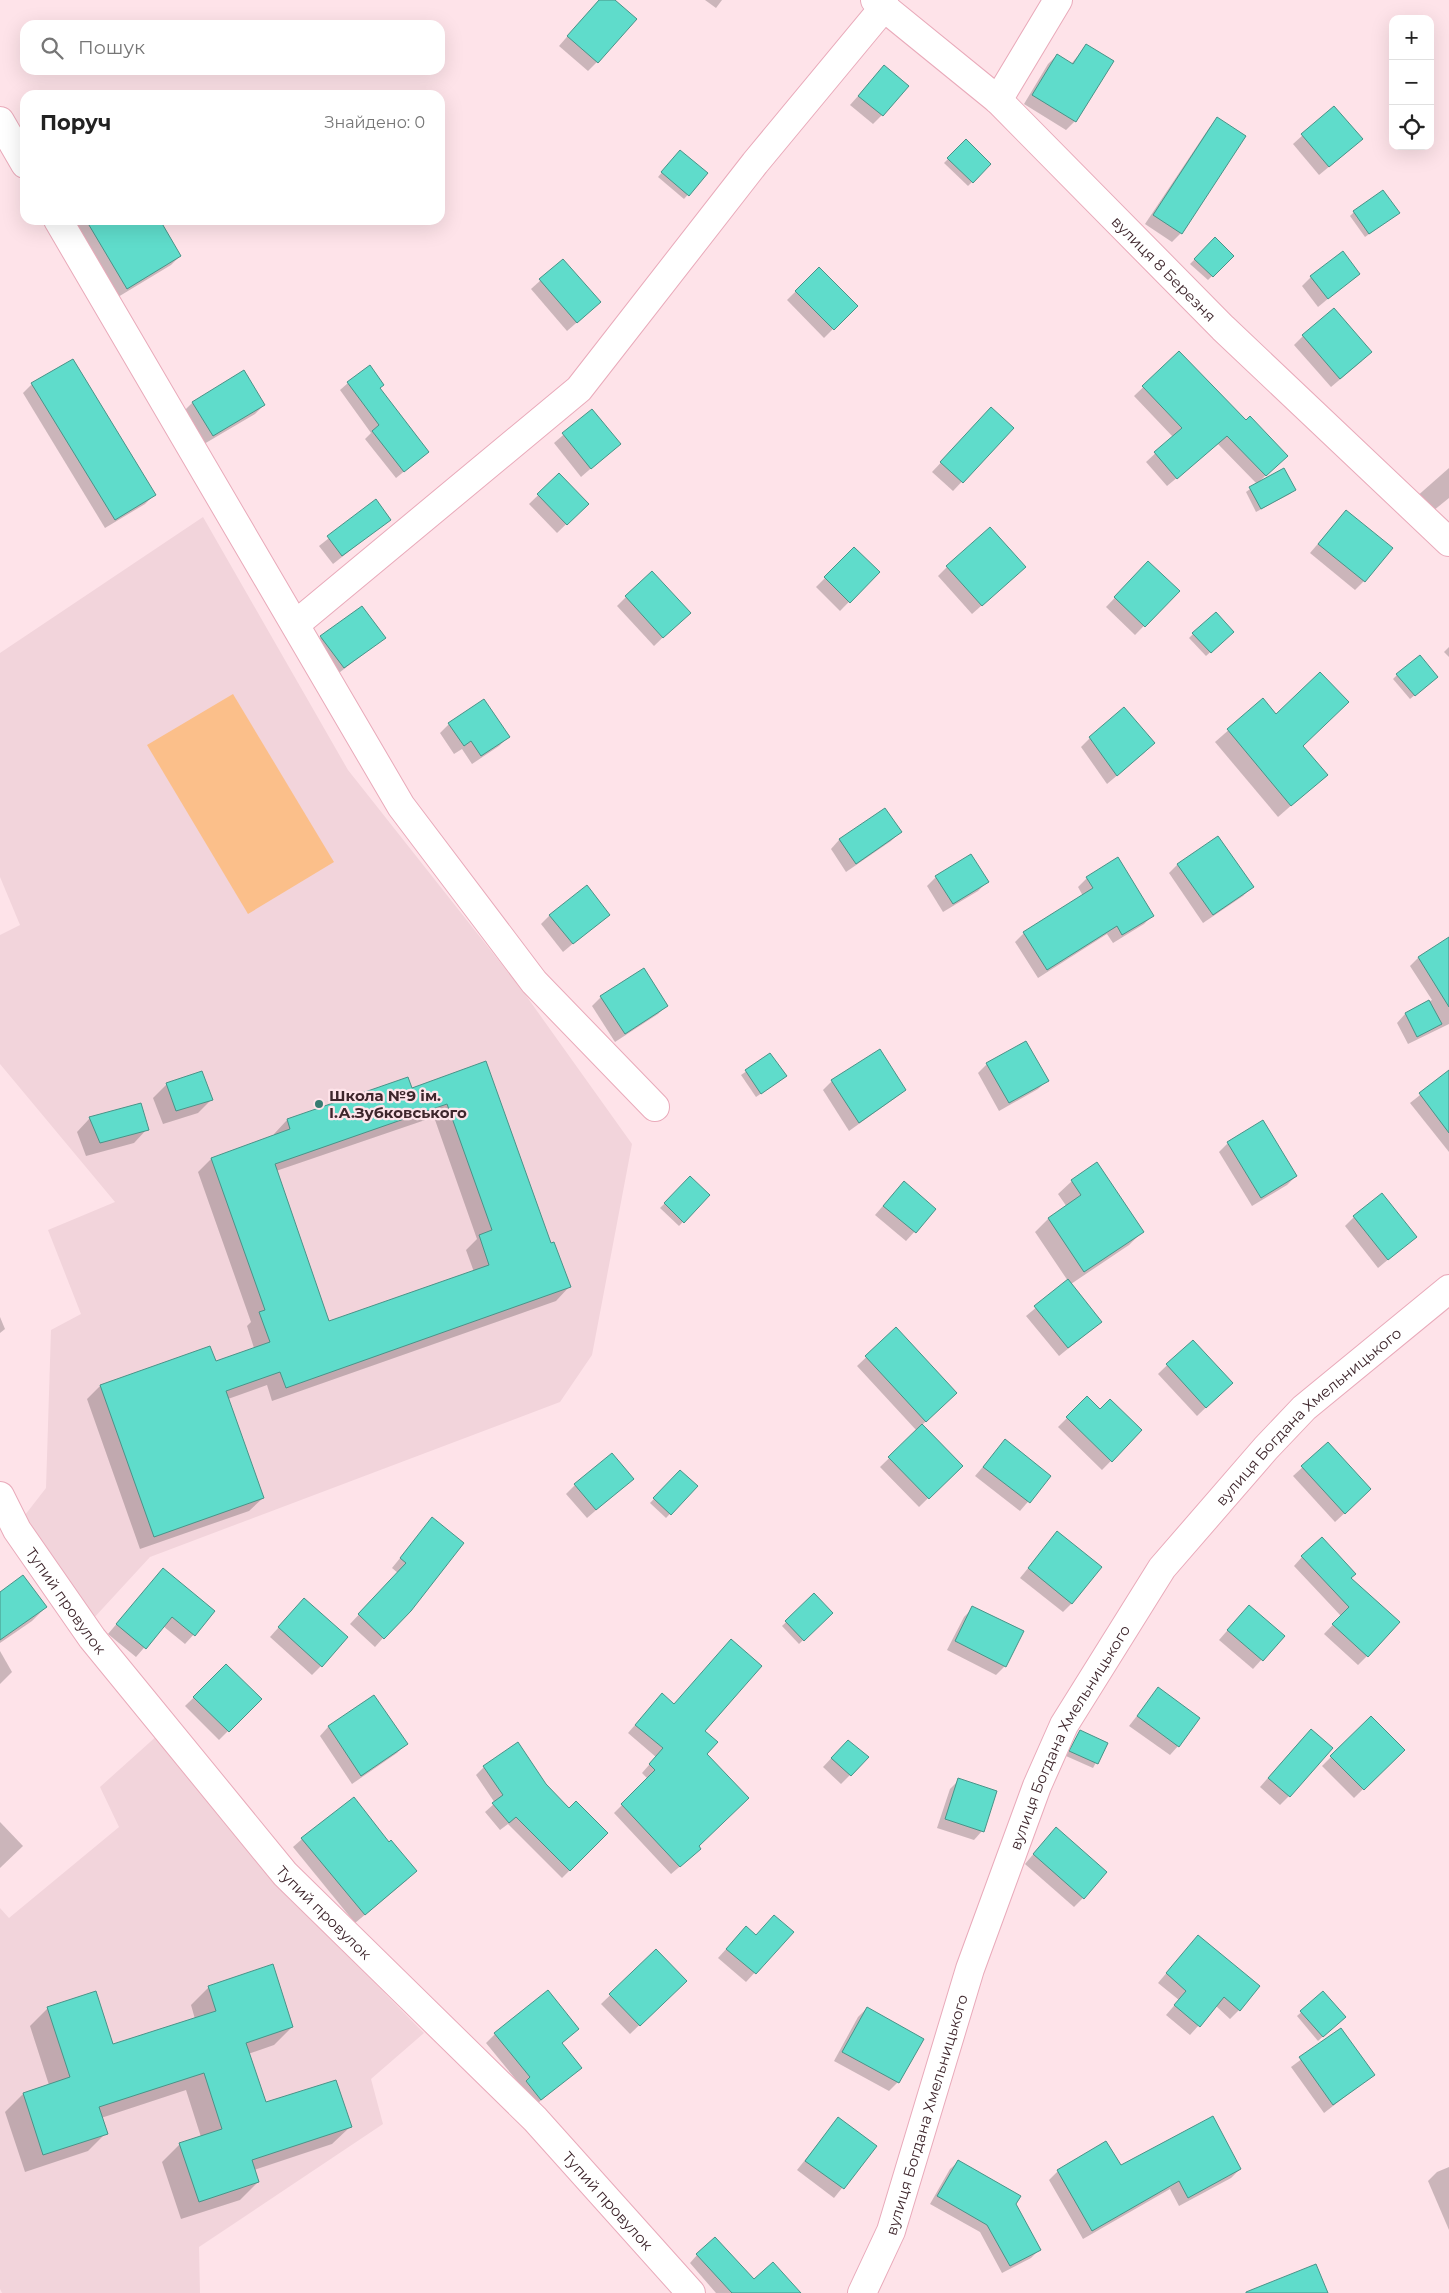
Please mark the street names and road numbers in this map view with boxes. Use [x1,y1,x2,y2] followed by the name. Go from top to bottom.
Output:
[1108,212,1220,325] street label: вулиця 8 Березня
[1211,1323,1405,1509] street label: вулиця Богдана Хмельницького
[22,1543,111,1658] street label: Тупий провулок
[1005,1621,1134,1853] street label: вулиця Богдана Хмельницького
[272,1861,376,1963] street label: Тупий провулок
[881,1992,971,2237] street label: вулиця Богдана Хмельницького
[559,2147,658,2254] street label: Тупий провулок

